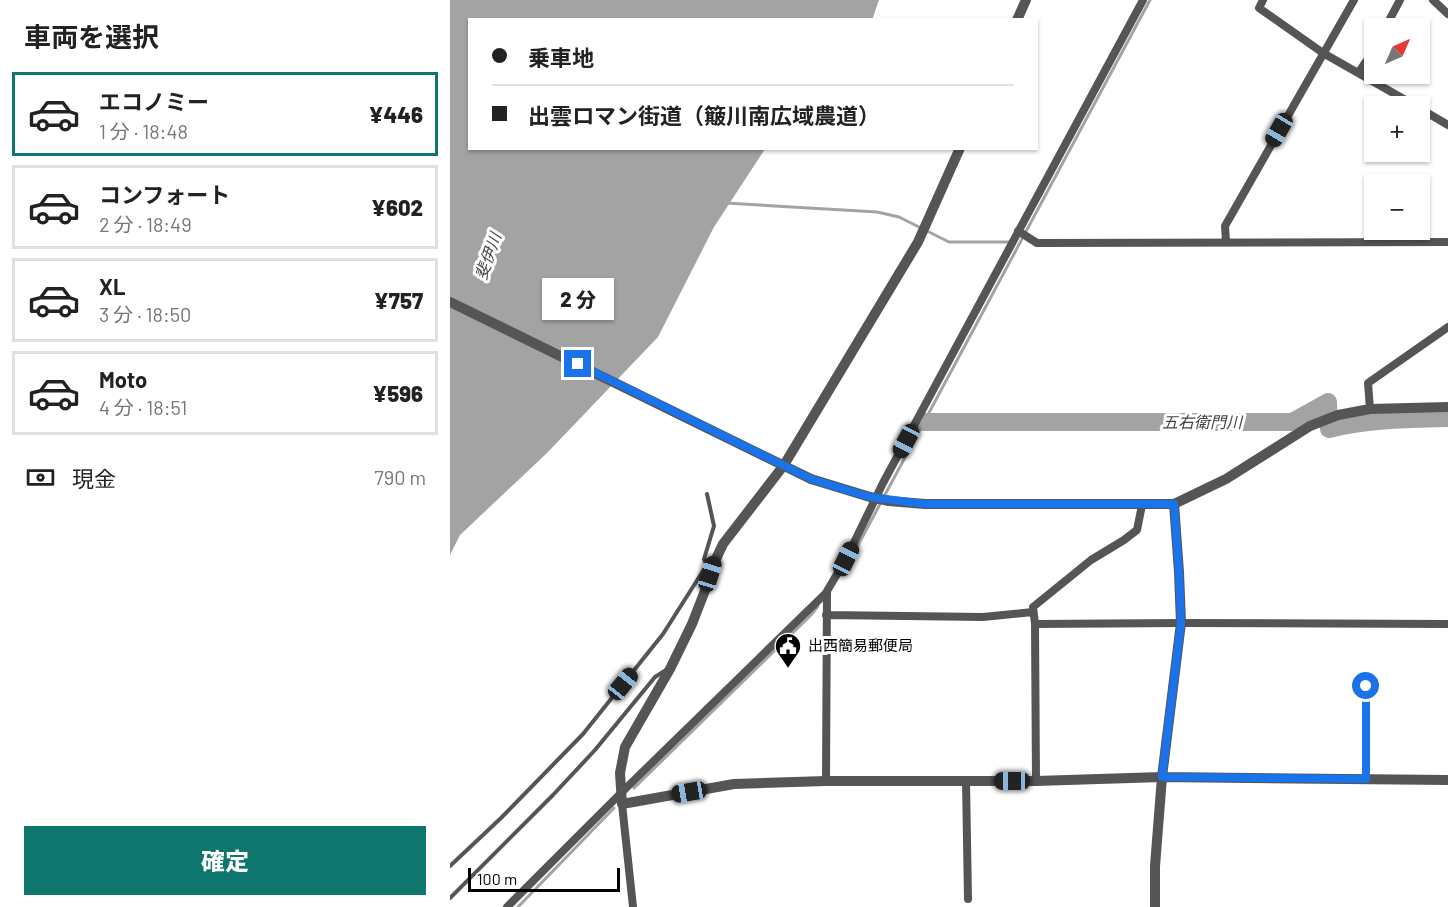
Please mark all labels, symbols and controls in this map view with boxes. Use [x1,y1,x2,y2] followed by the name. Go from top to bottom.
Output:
[1364,18,1430,84] north arrow
[1364,18,1430,240] map controls
[24,20,159,52] text: 車両を選択
[528,44,594,70] text: 乗車地
[27,87,81,141] icon: car
[99,88,209,114] text: エコノミー
[1364,96,1430,162] button: +
[368,101,423,127] text: ¥446
[528,102,880,128] text: 出雲ロマン街道（簸川南広域農道）
[1262,110,1296,150] car
[99,119,188,143] text: 1 分 · 18:48
[1364,174,1430,240] button: −
[27,180,81,234] icon: car
[99,181,230,207] text: コンフォート
[371,194,423,220] text: ¥602
[99,212,192,236] text: 2 分 · 18:49
[471,228,505,282] water label: 斐伊川
[27,273,81,327] icon: car
[99,273,125,299] text: XL
[542,277,614,319] callout: 2 分
[374,287,423,313] text: ¥757
[560,287,596,311] text: 2 分
[99,302,191,326] text: 3 分 · 18:50
[564,350,591,377] route end
[27,366,81,420] icon: car
[99,366,147,392] text: Moto
[372,380,423,406] text: ¥596
[99,395,187,419] text: 4 分 · 18:51
[1162,412,1244,431] water label: 五右衛門川
[890,421,922,461] car
[24,461,57,494] icon: cash
[72,465,116,491] text: 現金
[374,465,426,489] text: 790 m
[830,539,862,579] car
[696,554,724,594] car
[773,631,803,669] public building icon: 出西簡易郵便局
[808,636,913,654] place label: 出西簡易郵便局
[605,664,641,704] car
[1352,672,1379,699] route start
[994,772,1030,790] car
[670,780,708,804] car
[24,826,426,895] button: 確定
[468,865,620,892] scale bar
[477,869,517,888] text: 100 m

